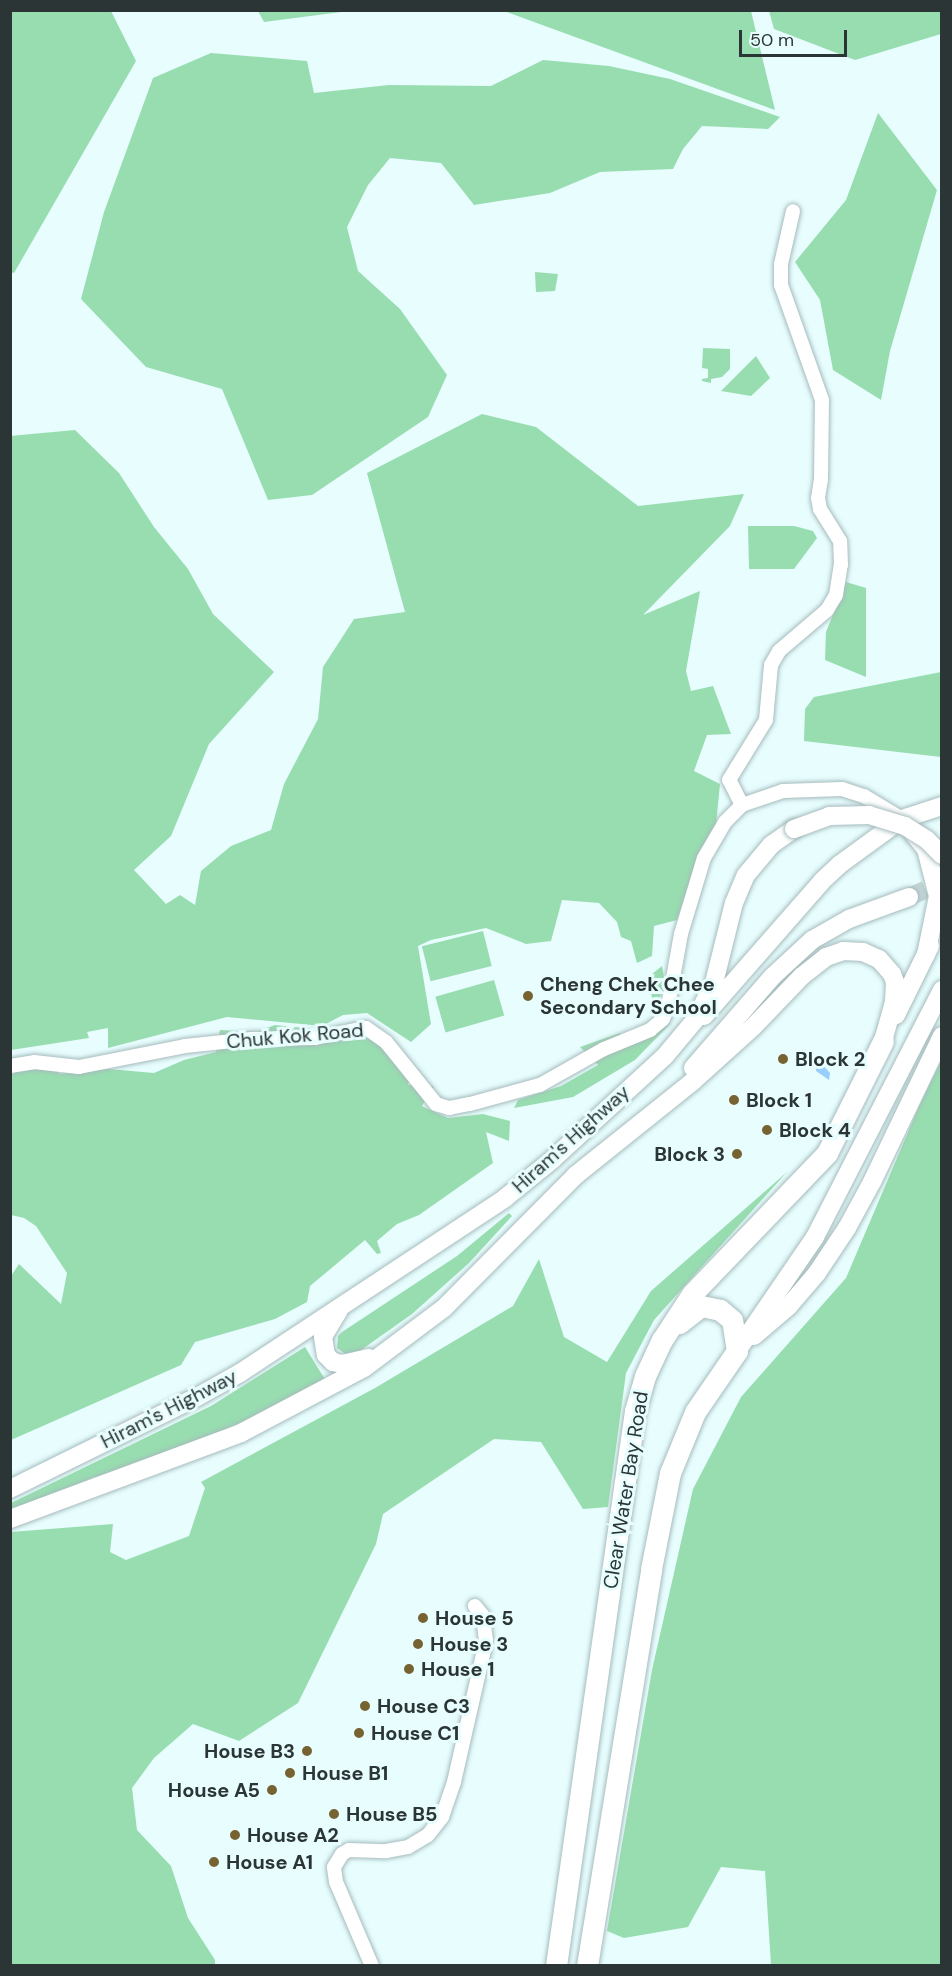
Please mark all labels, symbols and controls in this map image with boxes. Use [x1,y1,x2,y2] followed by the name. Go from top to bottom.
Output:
[742,18,850,56] scale bar
[750,28,794,52] text: 50 m
[540,972,717,1019] place label: Cheng Chek Chee Secondary School
[521,989,535,1003] marker: Cheng Chek Chee Secondary School
[225,1018,365,1054] street label: Chuk Kok Road
[795,1047,865,1071] place label: Block 2
[776,1052,790,1066] marker: Block 2
[507,1080,635,1198] street label: Hiram's Highway
[746,1088,812,1112] place label: Block 1
[727,1093,741,1107] marker: Block 1
[779,1118,851,1142] place label: Block 4
[760,1123,774,1137] marker: Block 4
[654,1142,725,1166] place label: Block 3
[730,1147,744,1161] marker: Block 3
[97,1364,241,1454] street label: Hiram's Highway
[599,1389,653,1591] street label: Clear Water Bay Road
[435,1606,514,1630] place label: House 5
[416,1611,430,1625] marker: House 5
[430,1632,508,1656] place label: House 3
[411,1637,425,1651] marker: House 3
[421,1657,494,1681] place label: House 1
[402,1662,416,1676] marker: House 1
[377,1694,470,1718] place label: House C3
[358,1699,372,1713] marker: House C3
[371,1721,459,1745] place label: House C1
[352,1726,366,1740] marker: House C1
[204,1739,295,1763] place label: House B3
[300,1744,314,1758] marker: House B3
[302,1761,388,1785] place label: House B1
[283,1766,297,1780] marker: House B1
[168,1778,260,1802] place label: House A5
[265,1783,279,1797] marker: House A5
[346,1802,437,1826] place label: House B5
[327,1807,341,1821] marker: House B5
[247,1823,339,1847] place label: House A2
[228,1828,242,1842] marker: House A2
[226,1850,313,1874] place label: House A1
[207,1855,221,1869] marker: House A1

